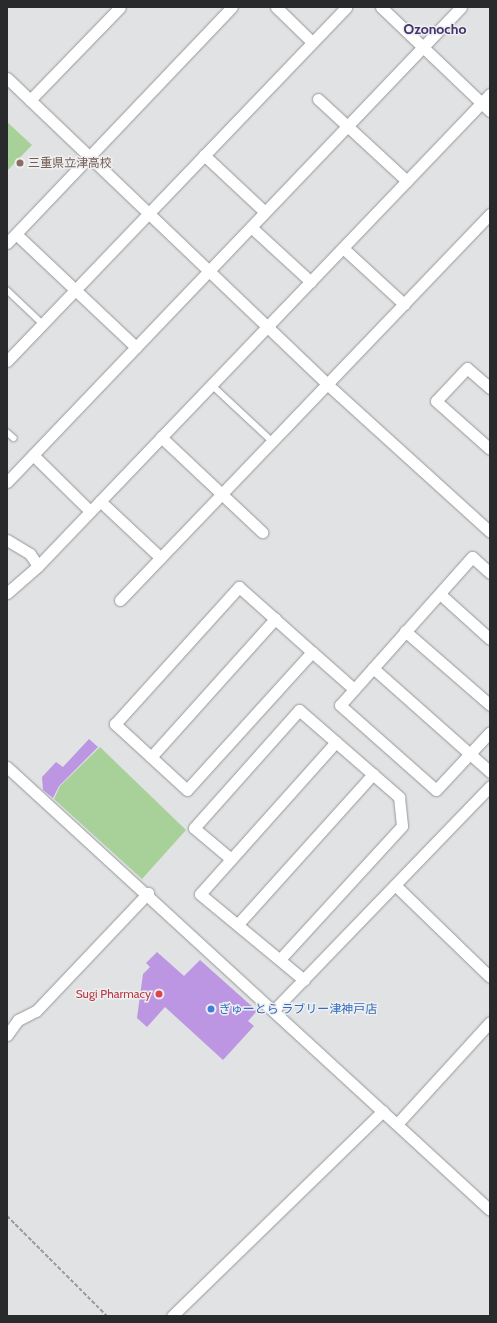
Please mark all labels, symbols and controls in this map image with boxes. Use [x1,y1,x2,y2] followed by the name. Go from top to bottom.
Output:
[404,21,466,37] district label: Ozonocho
[28,156,112,170] place label: 三重県立津高校
[15,158,25,168] marker: 三重県立津高校
[76,987,151,1001] place label: Sugi Pharmacy
[154,989,164,999] marker: Sugi Pharmacy
[219,1002,378,1016] place label: ぎゅーとら ラブリー津神戸店
[206,1004,216,1014] marker: ぎゅーとら ラブリー津神戸店

